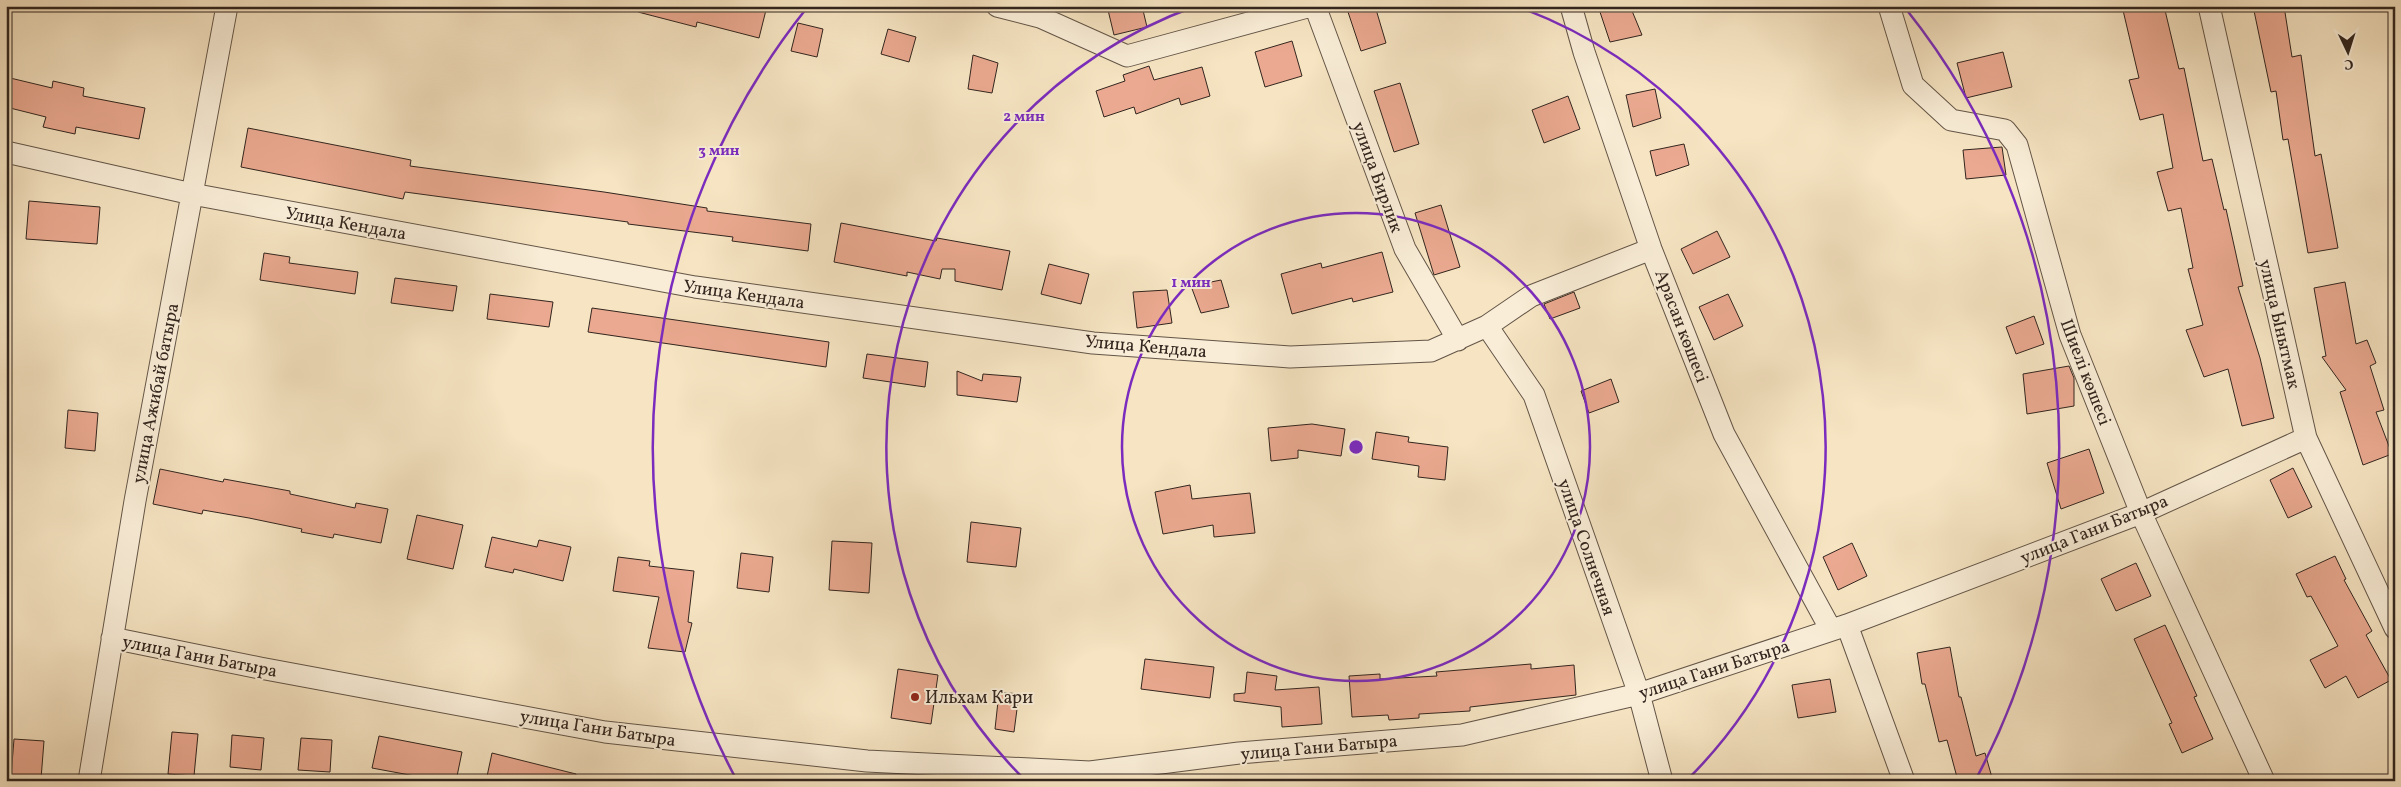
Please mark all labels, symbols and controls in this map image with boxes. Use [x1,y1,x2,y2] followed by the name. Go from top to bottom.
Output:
[2324,28,2374,78] north arrow
[2344,54,2354,73] text: С
[1003,107,1045,128] text: 2 мин
[1345,119,1408,237] street label: улица Бирлик
[698,141,740,162] text: 3 мин
[283,202,408,247] street label: Улица Кендала
[2251,257,2306,392] street label: улица Ынытмак
[1648,266,1714,387] street label: Арасан көшесі
[1171,273,1211,294] text: 1 мин
[681,275,806,316] street label: Улица Кендала
[127,301,186,486] street label: улица Ажибай батыра
[2053,316,2116,429] street label: Шиелі көшесі
[1084,330,1208,365] street label: Улица Кендала
[1347,438,1365,456] centre of rings
[1550,476,1621,619] street label: улица Солнечная
[2017,489,2172,571] street label: улица Гани Батыра
[120,630,279,685] street label: улица Гани Батыра
[1636,634,1793,707] street label: улица Гани Батыра
[925,686,1033,711] place label: Ильхам Кари
[909,691,921,703] marker: Ильхам Кари
[518,705,678,754] street label: улица Гани Батыра
[1240,729,1399,768] street label: улица Гани Батыра

